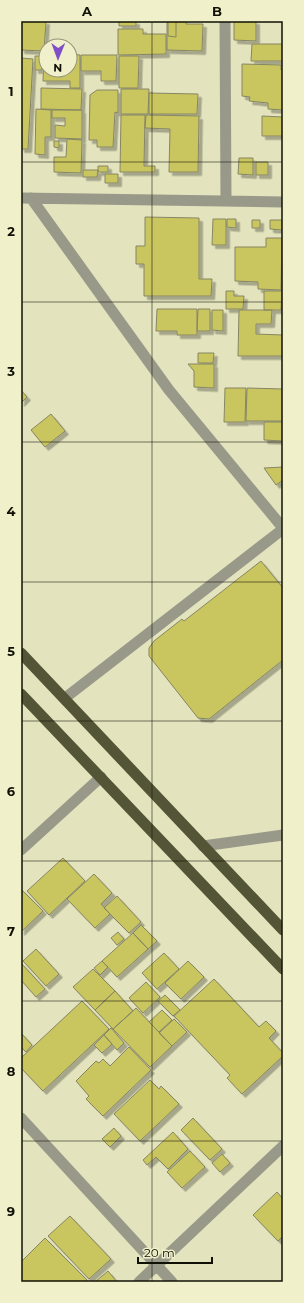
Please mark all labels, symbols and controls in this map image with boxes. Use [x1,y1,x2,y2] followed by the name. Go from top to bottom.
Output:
[81,3,93,19] text: A
[212,3,222,19] text: B
[38,38,78,78] north arrow
[53,61,62,75] text: N
[8,83,14,99] text: 1
[7,223,15,239] text: 2
[6,363,15,379] text: 3
[7,503,16,519] text: 4
[7,643,15,659] text: 5
[7,783,16,799] text: 6
[7,923,15,939] text: 7
[7,1063,16,1079] text: 8
[7,1203,15,1219] text: 9
[138,1239,212,1265] scale bar
[144,1245,175,1260] text: 20 m

